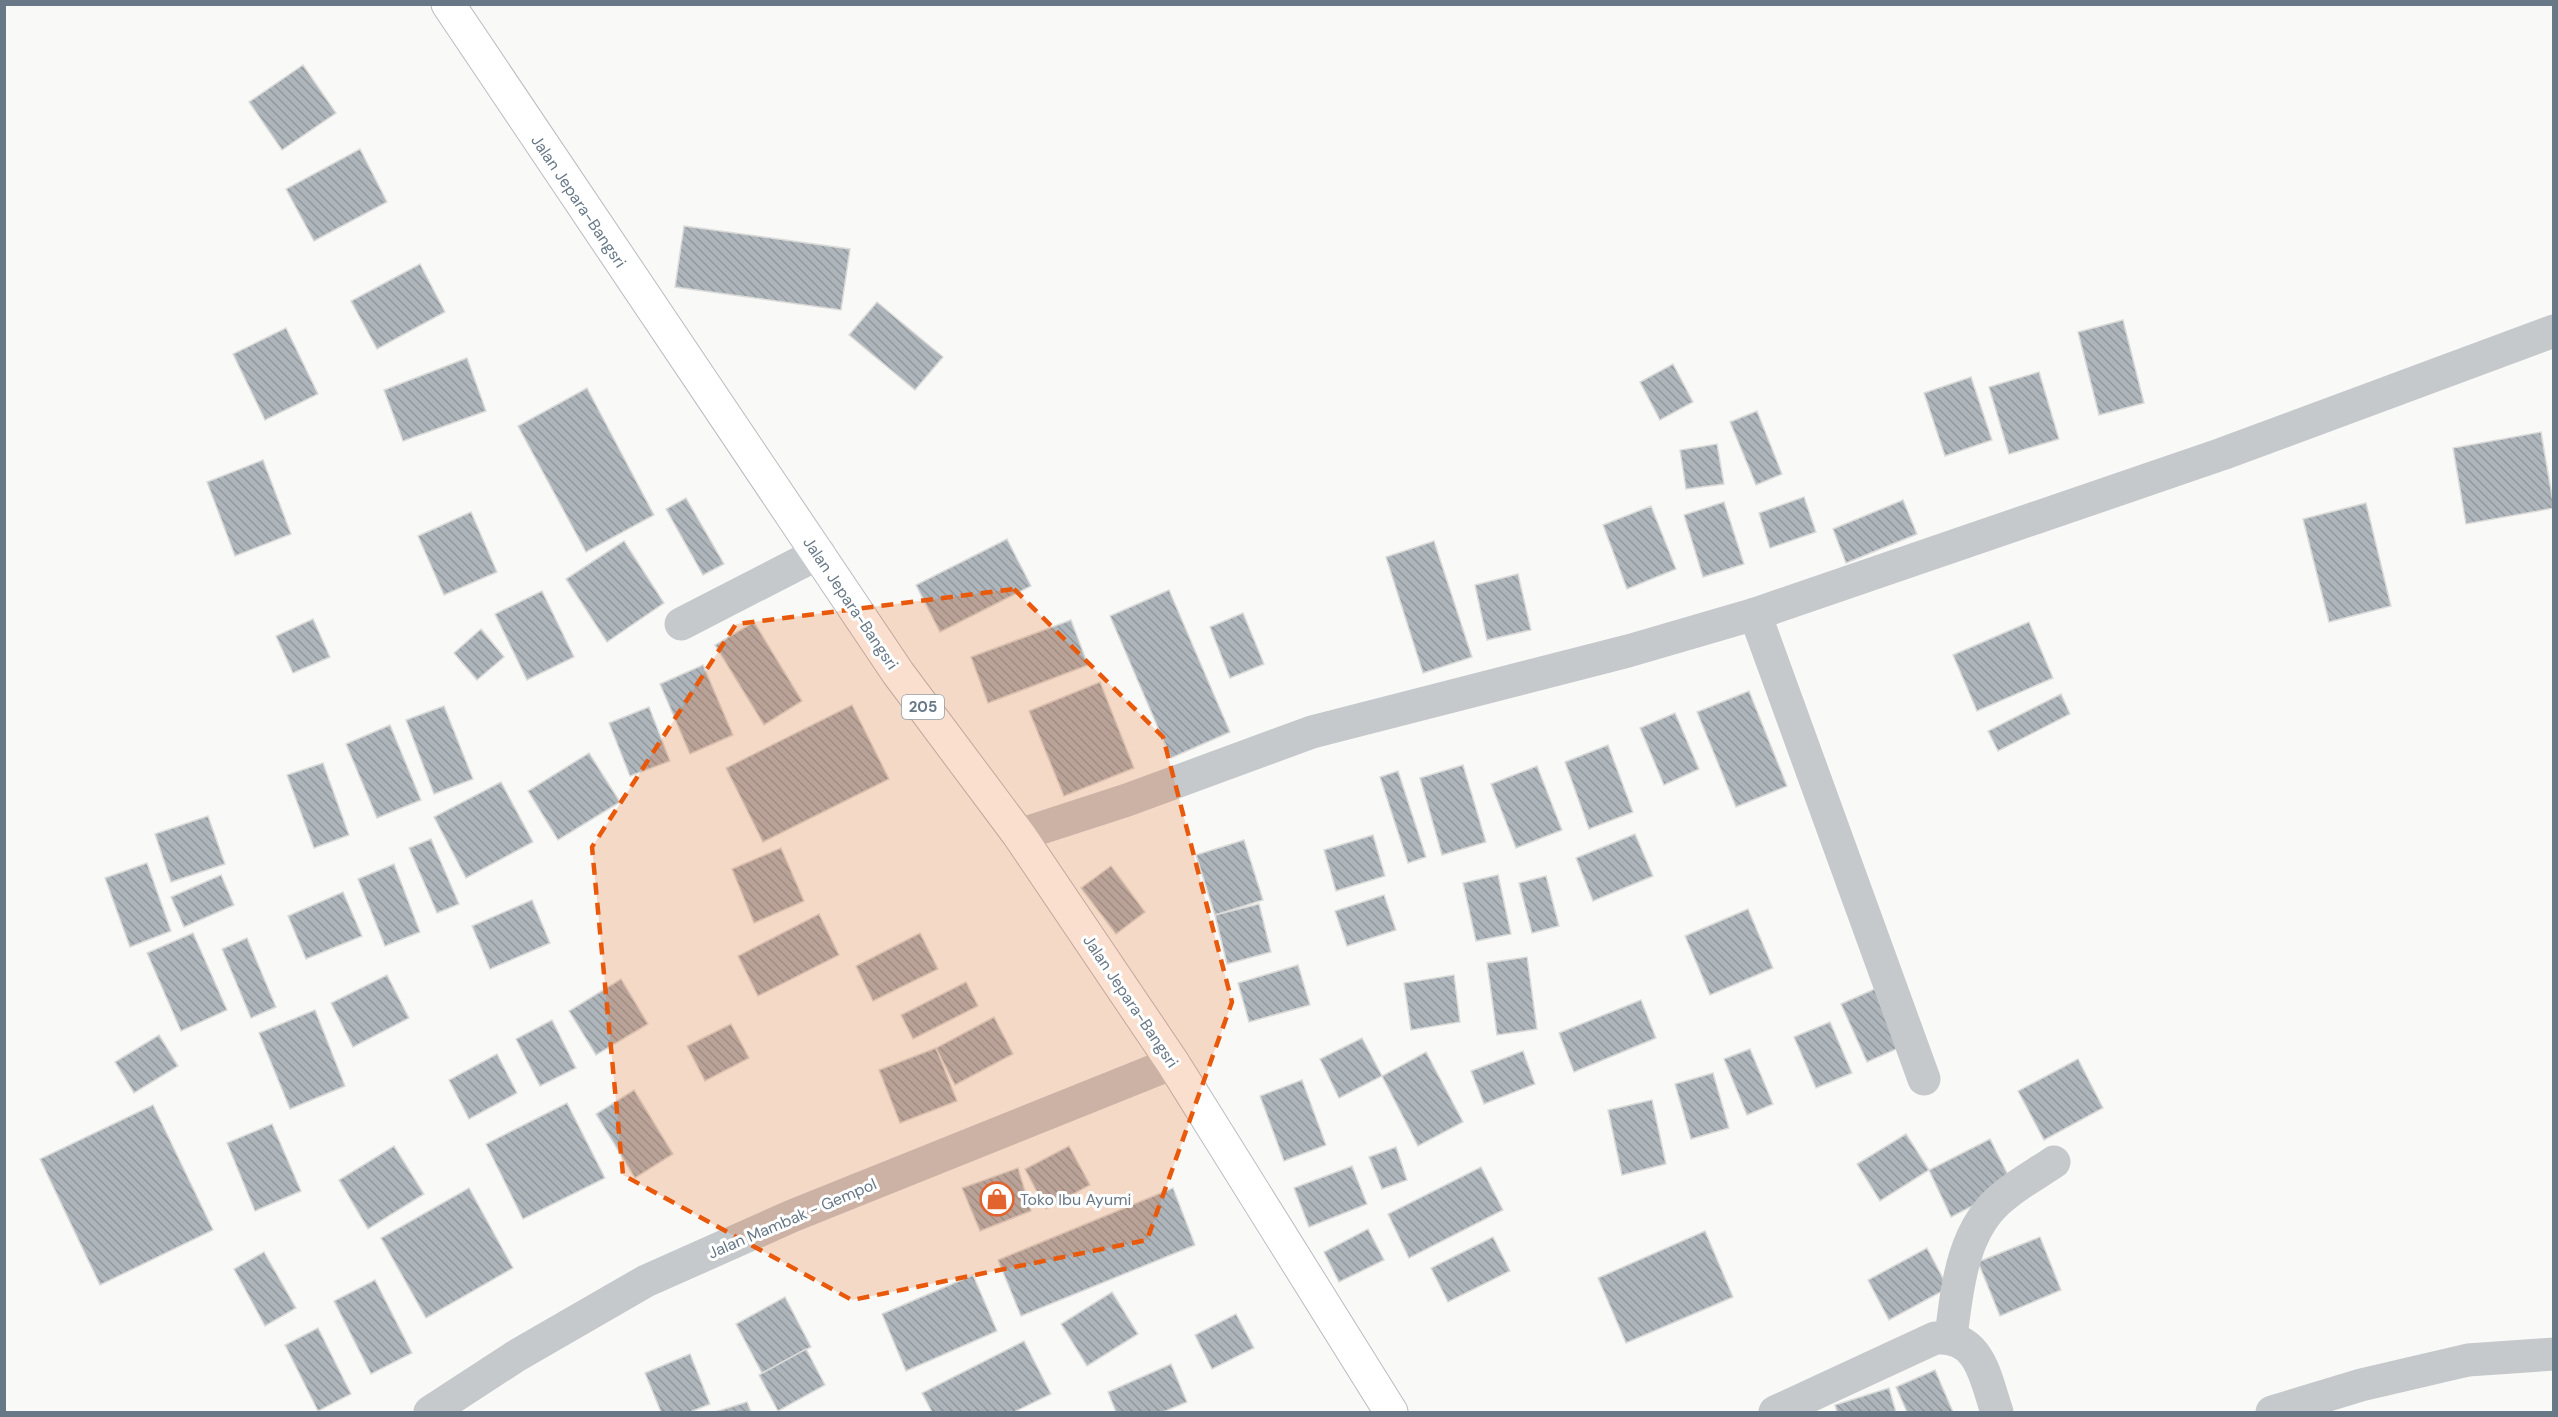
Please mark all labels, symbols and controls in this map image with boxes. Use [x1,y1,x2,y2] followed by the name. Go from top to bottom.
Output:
[526,131,631,272] street label: Jalan Jepara-Bangsri
[798,533,903,674] street label: Jalan Jepara-Bangsri
[902,695,944,719] road number: 205
[1078,931,1183,1072] street label: Jalan Jepara-Bangsri
[705,1173,880,1264] street label: Jalan Mambak - Gempol
[979,1181,1015,1217] shop icon: Toko Ibu Ayumi
[1020,1189,1131,1210] place label: Toko Ibu Ayumi

